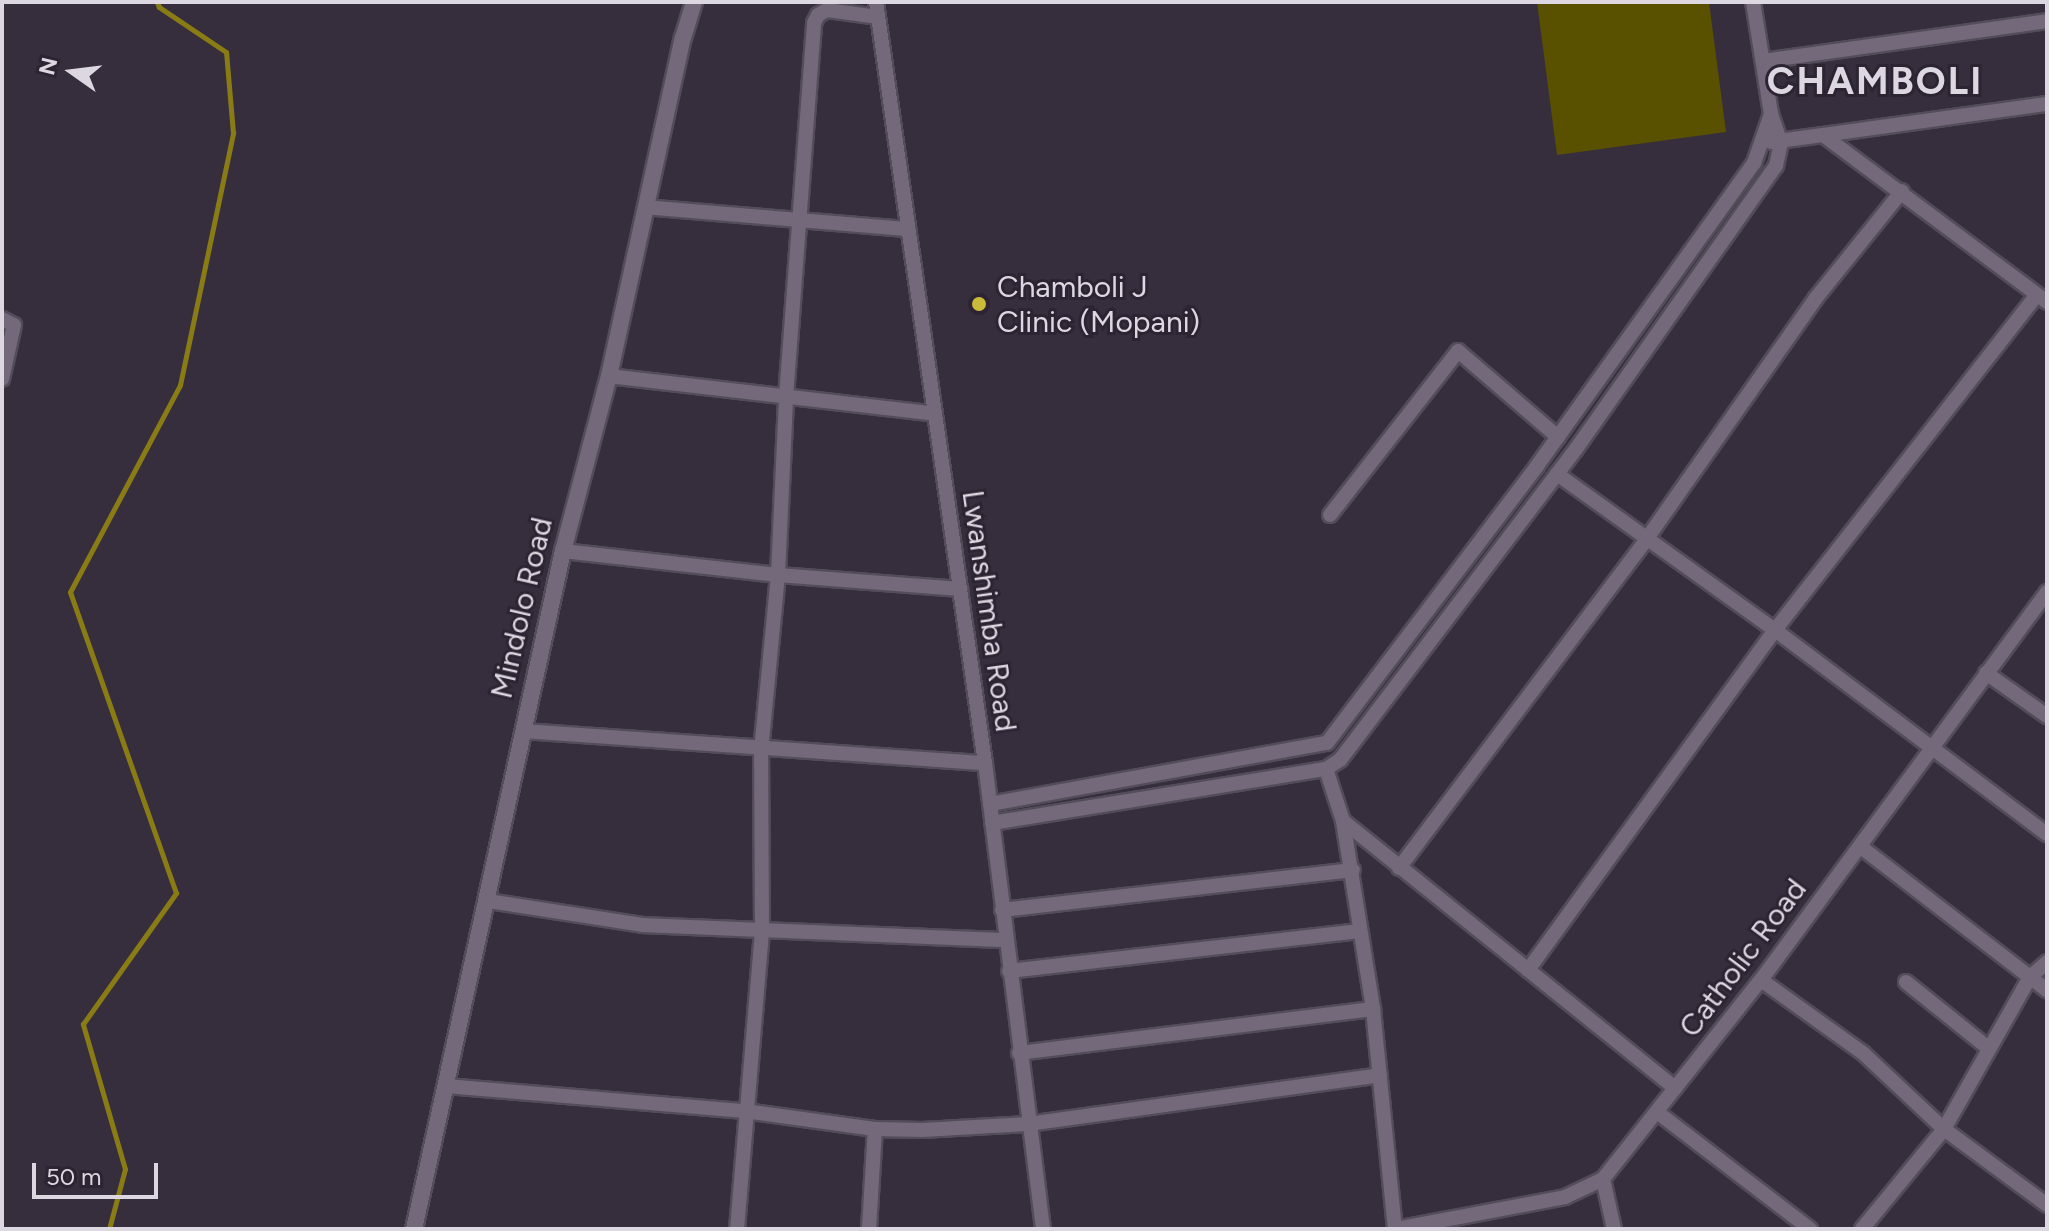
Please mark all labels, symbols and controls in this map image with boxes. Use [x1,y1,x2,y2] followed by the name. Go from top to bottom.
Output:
[32,32,112,112] north arrow
[33,55,63,78] text: N
[1767,59,1983,105] district label: CHAMBOLI
[997,269,1200,340] place label: Chamboli J Clinic (Mopani)
[968,293,990,315] marker: Chamboli J Clinic (Mopani)
[954,488,1024,734] street label: Lwanshimba Road
[484,514,560,702] street label: Mindolo Road
[1672,872,1814,1044] street label: Catholic Road
[36,1147,162,1197] scale bar
[46,1162,102,1191] text: 50 m

